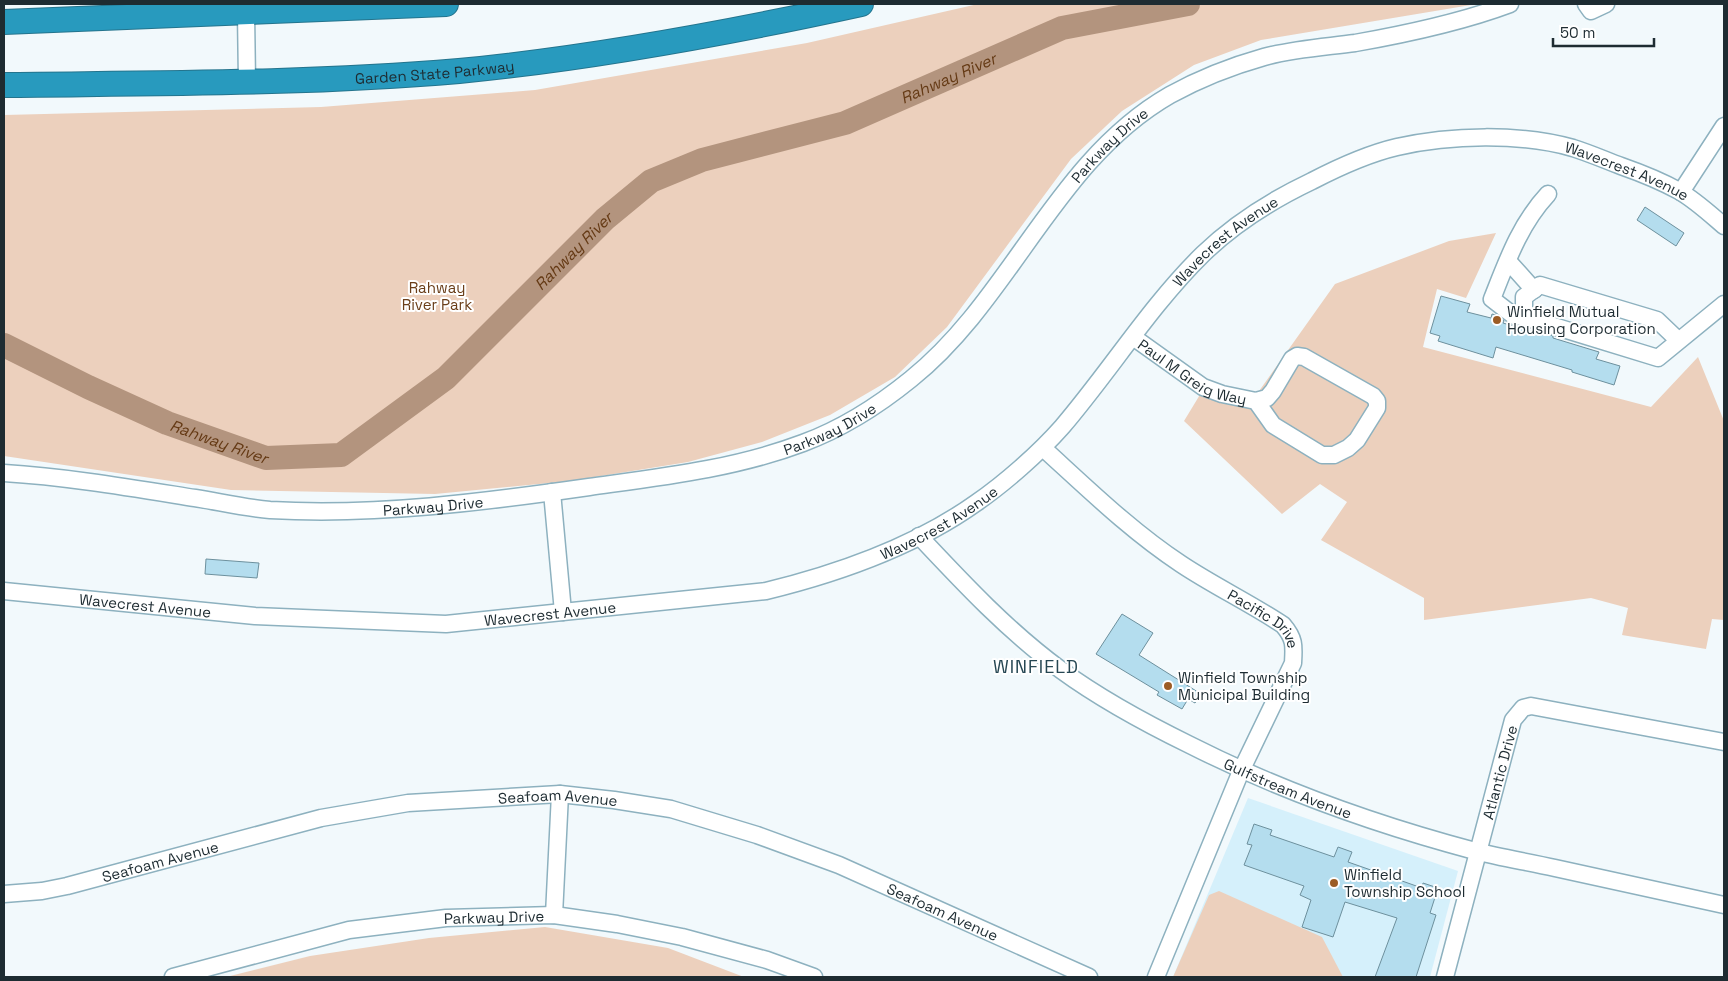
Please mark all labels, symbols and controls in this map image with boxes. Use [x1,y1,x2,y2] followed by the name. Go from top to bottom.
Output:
[1553,15,1654,47] scale bar
[1560,23,1595,42] text: 50 m
[897,47,1001,108] water label: Rahway River
[354,56,515,87] street label: Garden State Parkway
[1067,103,1152,186] street label: Parkway Drive
[1563,137,1693,204] street label: Wavecrest Avenue
[1168,191,1281,290] street label: Wavecrest Avenue
[530,206,618,294] water label: Rahway River
[402,278,472,314] park label: Rahway River Park
[1507,302,1656,338] place label: Winfield Mutual Housing Corporation
[1491,314,1503,326] marker: Winfield Mutual Housing Corporation
[1134,334,1249,408] street label: Paul M Greig Way
[781,398,879,459] street label: Parkway Drive
[167,414,273,469] water label: Rahway River
[877,481,1001,563] street label: Wavecrest Avenue
[382,492,484,519] street label: Parkway Drive
[1224,585,1303,650] street label: Pacific Drive
[78,589,212,621] street label: Wavecrest Avenue
[483,597,617,630] street label: Wavecrest Avenue
[993,655,1079,678] district label: WINFIELD
[1178,668,1310,704] place label: Winfield Township Municipal Building
[1162,680,1174,692] marker: Winfield Township Municipal Building
[1478,723,1521,821] street label: Atlantic Drive
[1221,753,1355,822] street label: Gulfstream Avenue
[497,784,619,810] street label: Seafoam Avenue
[100,836,221,886] street label: Seafoam Avenue
[1344,865,1466,901] place label: Winfield Township School
[1328,877,1340,889] marker: Winfield Township School
[884,878,1002,945] street label: Seafoam Avenue
[444,906,545,928] street label: Parkway Drive

